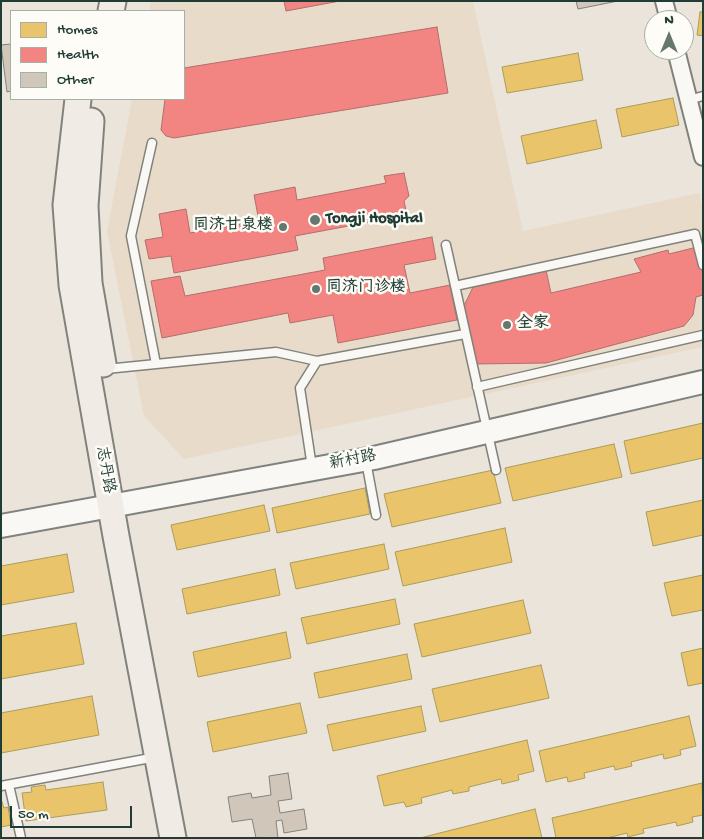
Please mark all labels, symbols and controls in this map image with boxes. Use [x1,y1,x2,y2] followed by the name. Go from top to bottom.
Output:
[10,10,185,100] legend
[644,10,694,60] north arrow
[664,12,674,29] text: N
[57,21,97,39] text: Homes
[57,46,99,64] text: Health
[57,71,93,89] text: Other
[326,210,423,230] place label: Tongji Hospital
[308,213,322,227] marker: Tongji Hospital
[193,217,273,237] place label: 同济甘泉楼
[277,221,289,233] marker: 同济甘泉楼
[326,279,406,299] place label: 同济门诊楼
[310,283,322,295] marker: 同济门诊楼
[517,315,549,335] place label: 全家
[501,319,513,331] marker: 全家
[90,445,118,495] street label: 志丹路
[328,447,378,475] street label: 新村路
[12,796,135,828] scale bar
[18,806,49,824] text: 50 m

